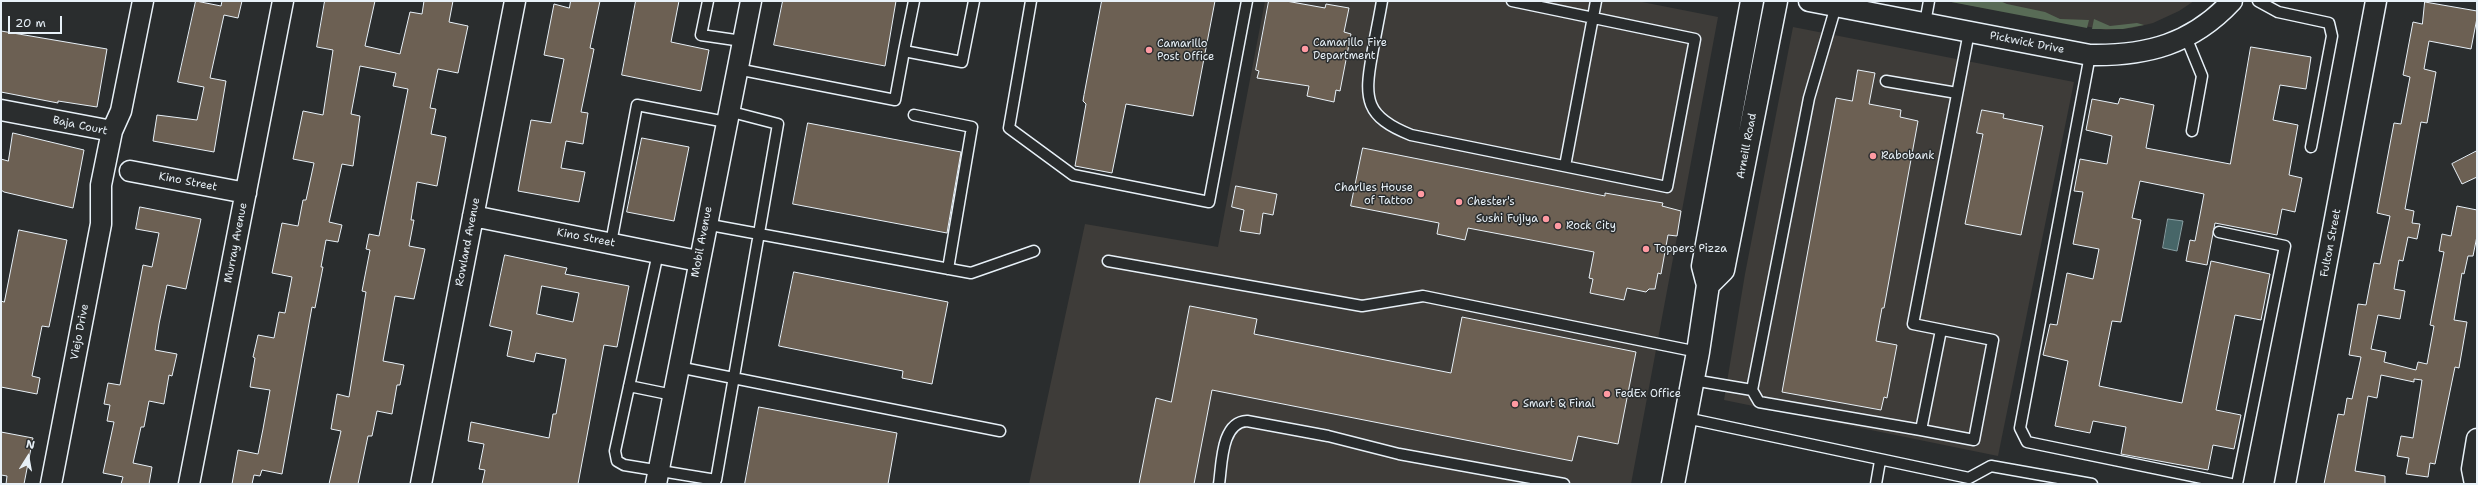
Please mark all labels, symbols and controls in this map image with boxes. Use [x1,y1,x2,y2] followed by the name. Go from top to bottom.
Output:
[10,8,64,34] scale bar
[15,15,46,31] text: 20 m
[1989,29,2065,57] street label: Pickwick Drive
[1313,36,1387,62] place label: Camarillo Fire Department
[1157,37,1214,63] place label: Camarillo Post Office
[1300,44,1310,54] marker: Camarillo Fire Department
[1144,45,1154,55] marker: Camarillo Post Office
[1734,112,1760,180] street label: Arneill Road
[51,114,109,138] street label: Baja Court
[1881,149,1935,163] place label: Rabobank
[1868,151,1878,161] marker: Rabobank
[158,170,218,194] street label: Kino Street
[1334,181,1413,207] place label: Charlies House of Tattoo
[1416,189,1426,199] marker: Charlies House of Tattoo
[1467,195,1515,209] place label: Chester's
[453,197,483,287] street label: Rowland Avenue
[1454,197,1464,207] marker: Chester's
[222,202,250,284] street label: Murray Avenue
[689,205,715,279] street label: Mobil Avenue
[2318,208,2344,278] street label: Fulton Street
[1476,212,1538,226] place label: Sushi Fujiya
[1541,214,1551,224] marker: Sushi Fujiya
[1566,219,1616,233] place label: Rock City
[1553,221,1563,231] marker: Rock City
[556,226,616,250] street label: Kino Street
[1654,242,1727,256] place label: Toppers Pizza
[1641,244,1651,254] marker: Toppers Pizza
[68,303,92,361] street label: Viejo Drive
[1615,387,1681,401] place label: FedEx Office
[1602,389,1612,399] marker: FedEx Office
[1523,397,1595,411] place label: Smart & Final
[1510,399,1520,409] marker: Smart & Final
[8,437,48,477] north arrow
[25,437,36,453] text: N

